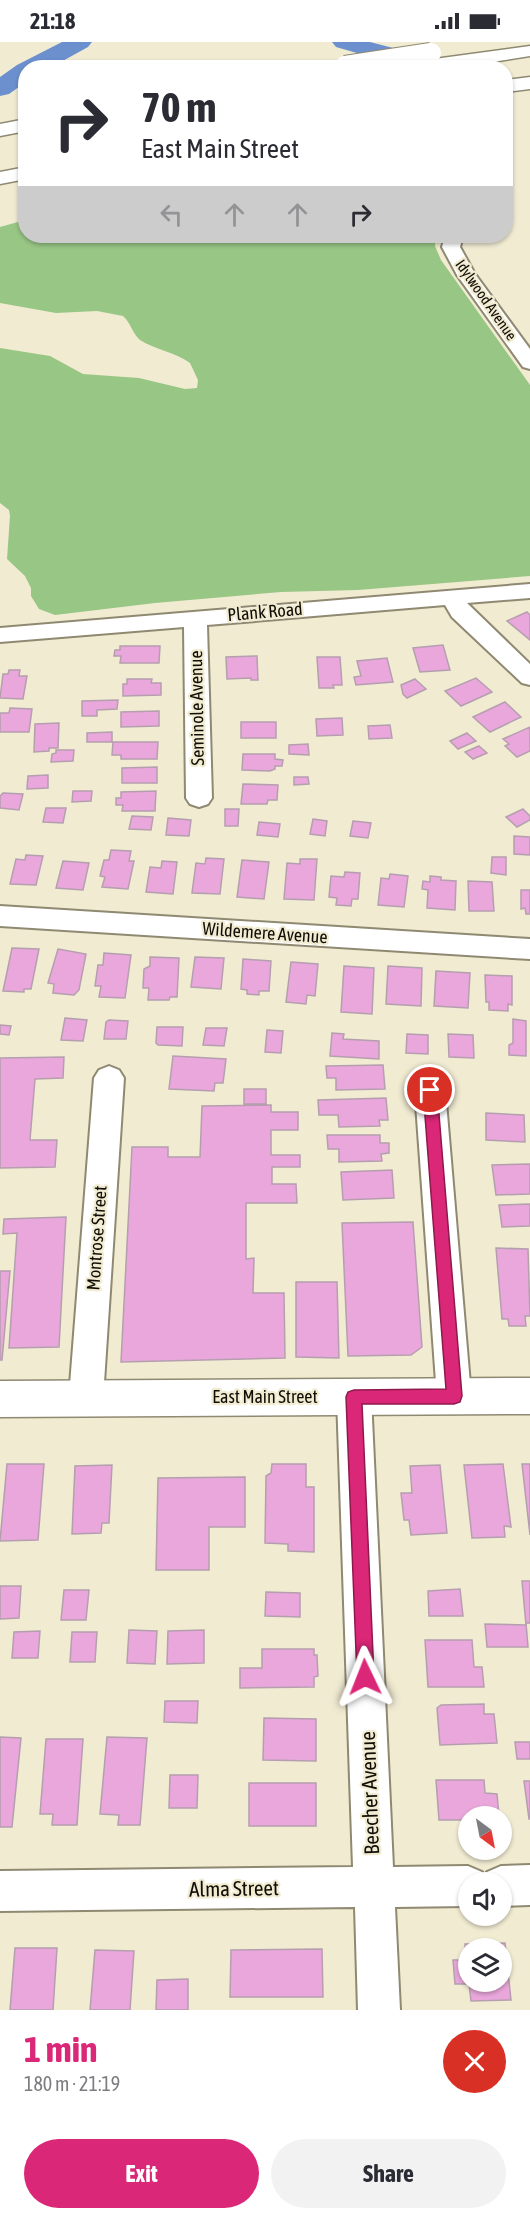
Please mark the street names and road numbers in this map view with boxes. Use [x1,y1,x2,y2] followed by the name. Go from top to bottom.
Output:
[452,256,521,343] street label: Idylwood Avenue
[226,598,303,625] street label: Plank Road
[185,650,208,766] street label: Seminole Avenue
[202,918,328,947] street label: Wildemere Avenue
[82,1185,111,1291] street label: Montrose Street
[212,1386,318,1407] street label: East Main Street
[355,1731,383,1855] street label: Beecher Avenue
[189,1875,279,1901] street label: Alma Street

